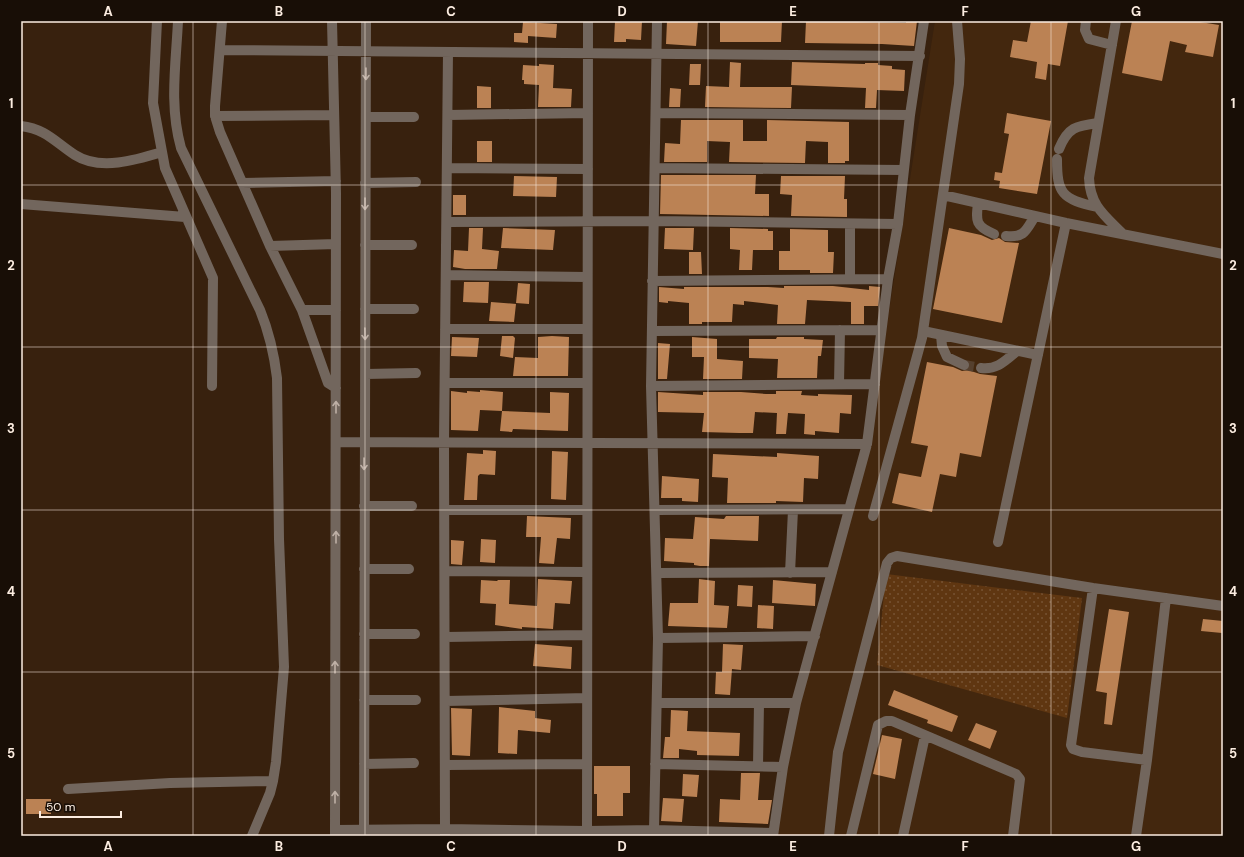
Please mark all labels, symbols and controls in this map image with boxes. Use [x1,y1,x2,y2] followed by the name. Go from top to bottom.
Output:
[103,3,113,20] text: A
[275,3,283,20] text: B
[446,3,456,20] text: C
[617,3,627,20] text: D
[789,3,797,20] text: E
[961,3,969,20] text: F
[1131,3,1141,20] text: G
[362,67,370,80] one-way arrow
[9,95,13,112] text: 1
[1231,95,1235,112] text: 1
[361,197,369,210] one-way arrow
[7,257,15,274] text: 2
[1229,257,1237,274] text: 2
[361,327,369,340] one-way arrow
[332,401,340,414] one-way arrow
[7,420,15,437] text: 3
[1229,420,1237,437] text: 3
[360,457,368,470] one-way arrow
[332,531,340,544] one-way arrow
[7,583,15,600] text: 4
[1229,583,1237,600] text: 4
[331,661,339,674] one-way arrow
[7,745,15,762] text: 5
[1229,745,1237,762] text: 5
[331,791,339,804] one-way arrow
[40,793,121,819] scale bar
[46,799,75,815] text: 50 m
[103,838,113,855] text: A
[275,838,283,855] text: B
[446,838,456,855] text: C
[617,838,627,855] text: D
[789,838,797,855] text: E
[961,838,969,855] text: F
[1131,838,1141,855] text: G

